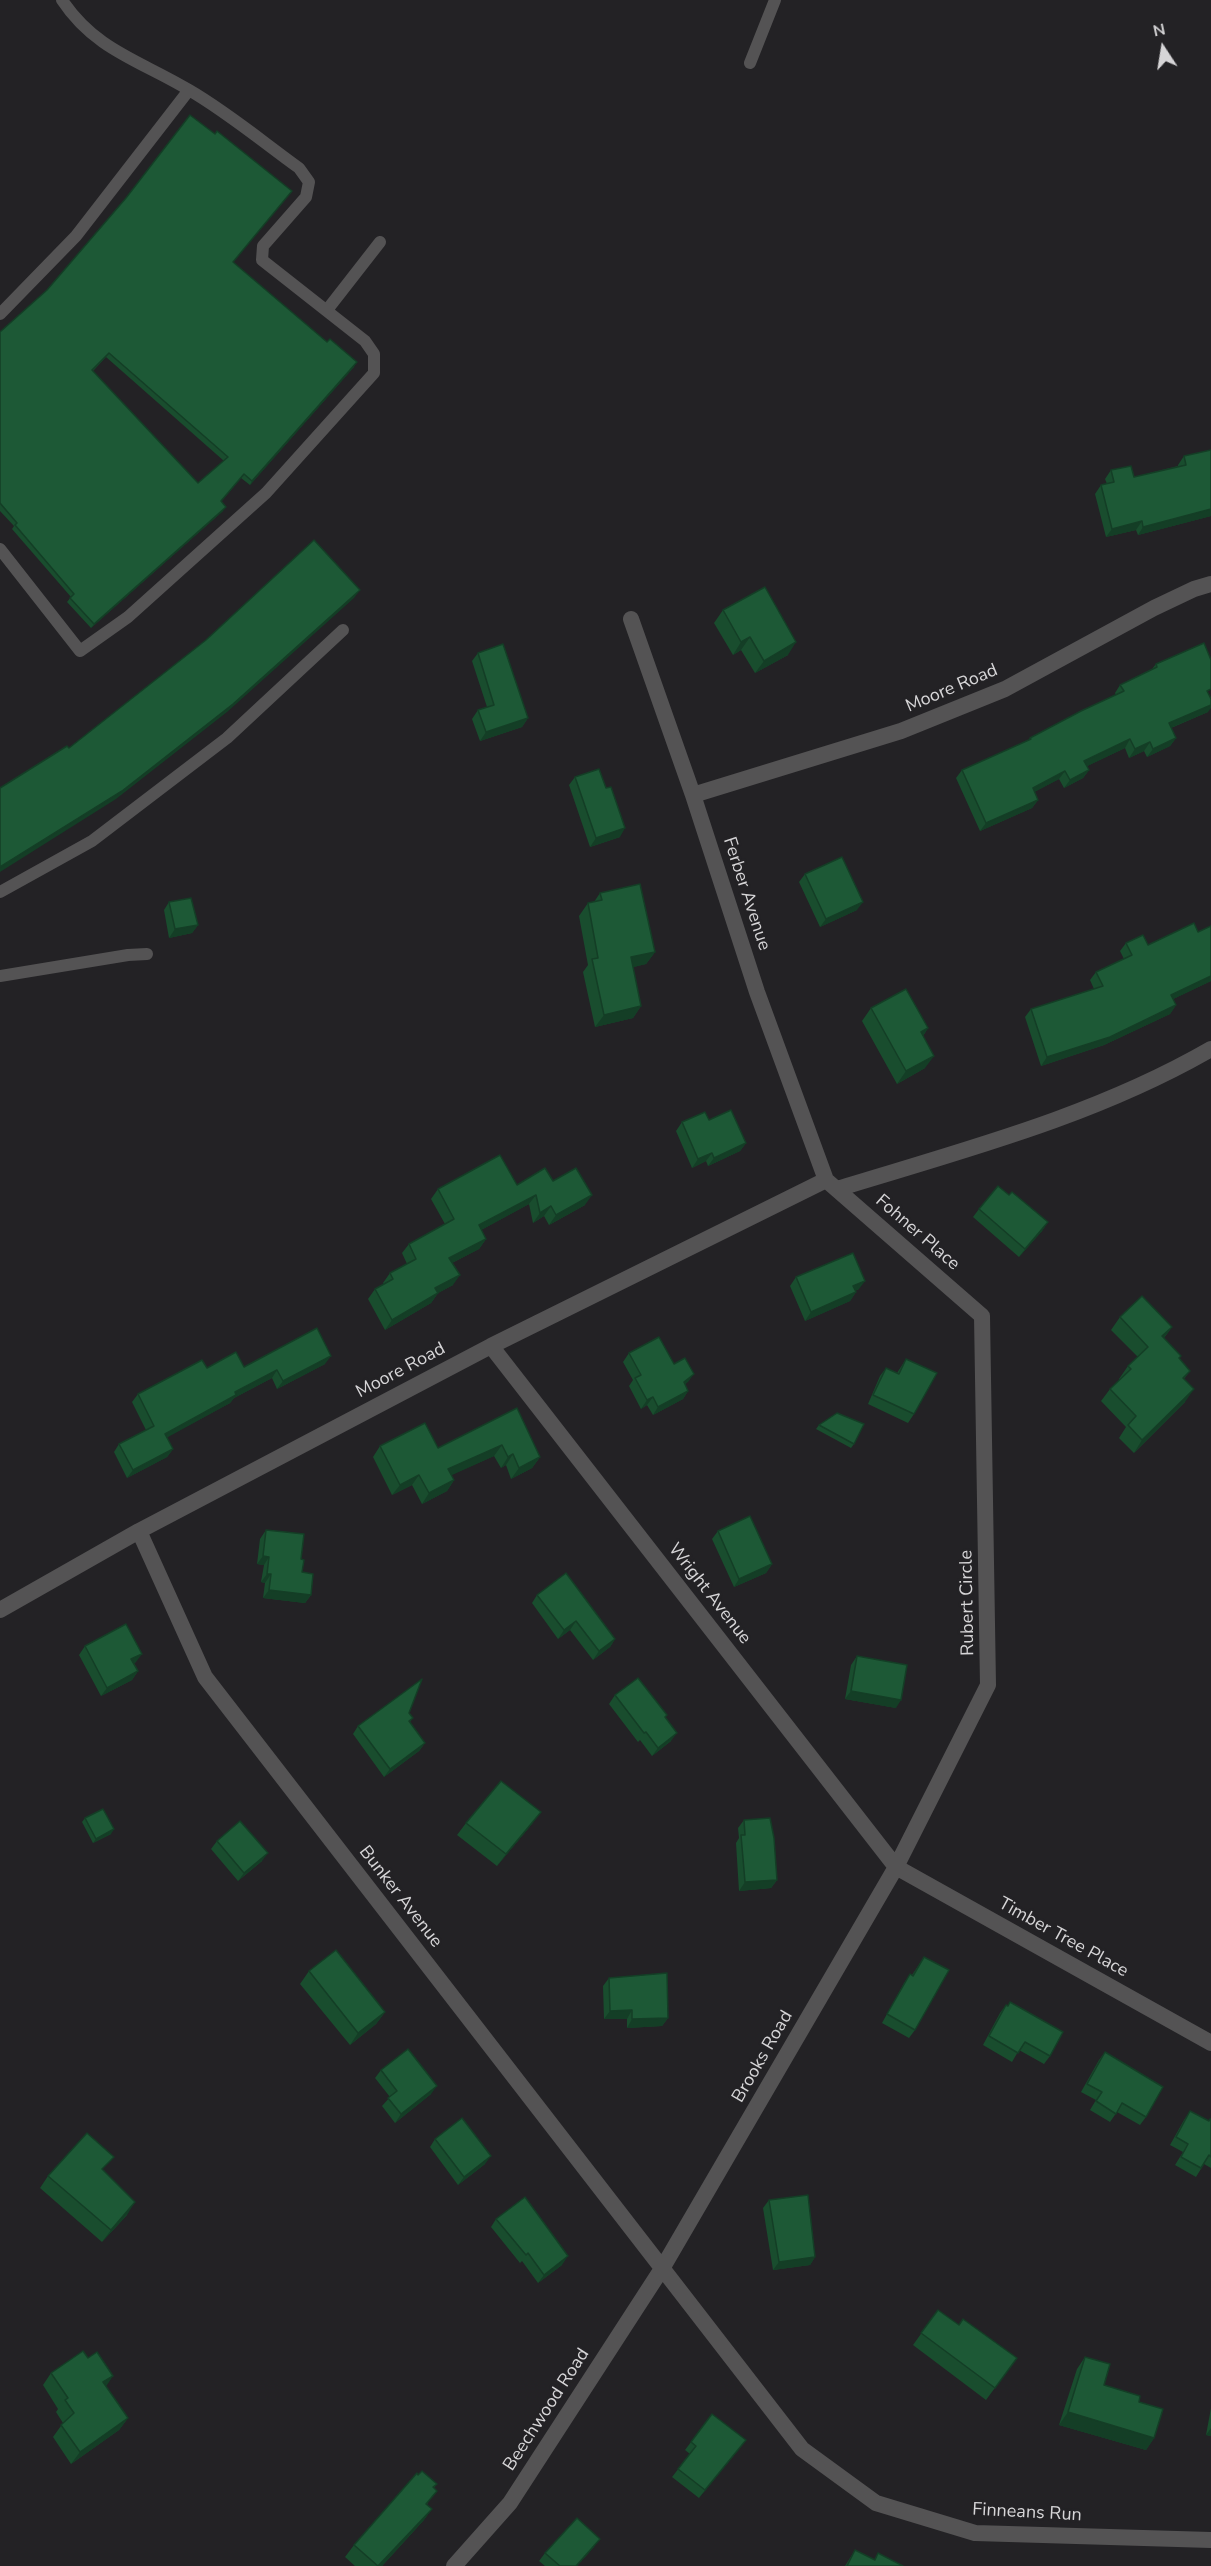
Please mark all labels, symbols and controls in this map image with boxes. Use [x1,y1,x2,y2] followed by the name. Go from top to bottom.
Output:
[1133,18,1193,78] north arrow
[1151,18,1167,42] text: N
[903,660,1001,718] street label: Moore Road
[718,835,774,953] street label: Ferber Avenue
[870,1191,964,1275] street label: Fohner Place
[353,1339,449,1403] street label: Moore Road
[663,1539,755,1649] street label: Wright Avenue
[956,1550,980,1656] street label: Rubert Circle
[354,1842,446,1952] street label: Bunker Avenue
[994,1893,1132,1983] street label: Timber Tree Place
[728,2007,798,2107] street label: Brooks Road
[499,2345,595,2475] street label: Beechwood Road
[972,2499,1082,2527] street label: Finneans Run

